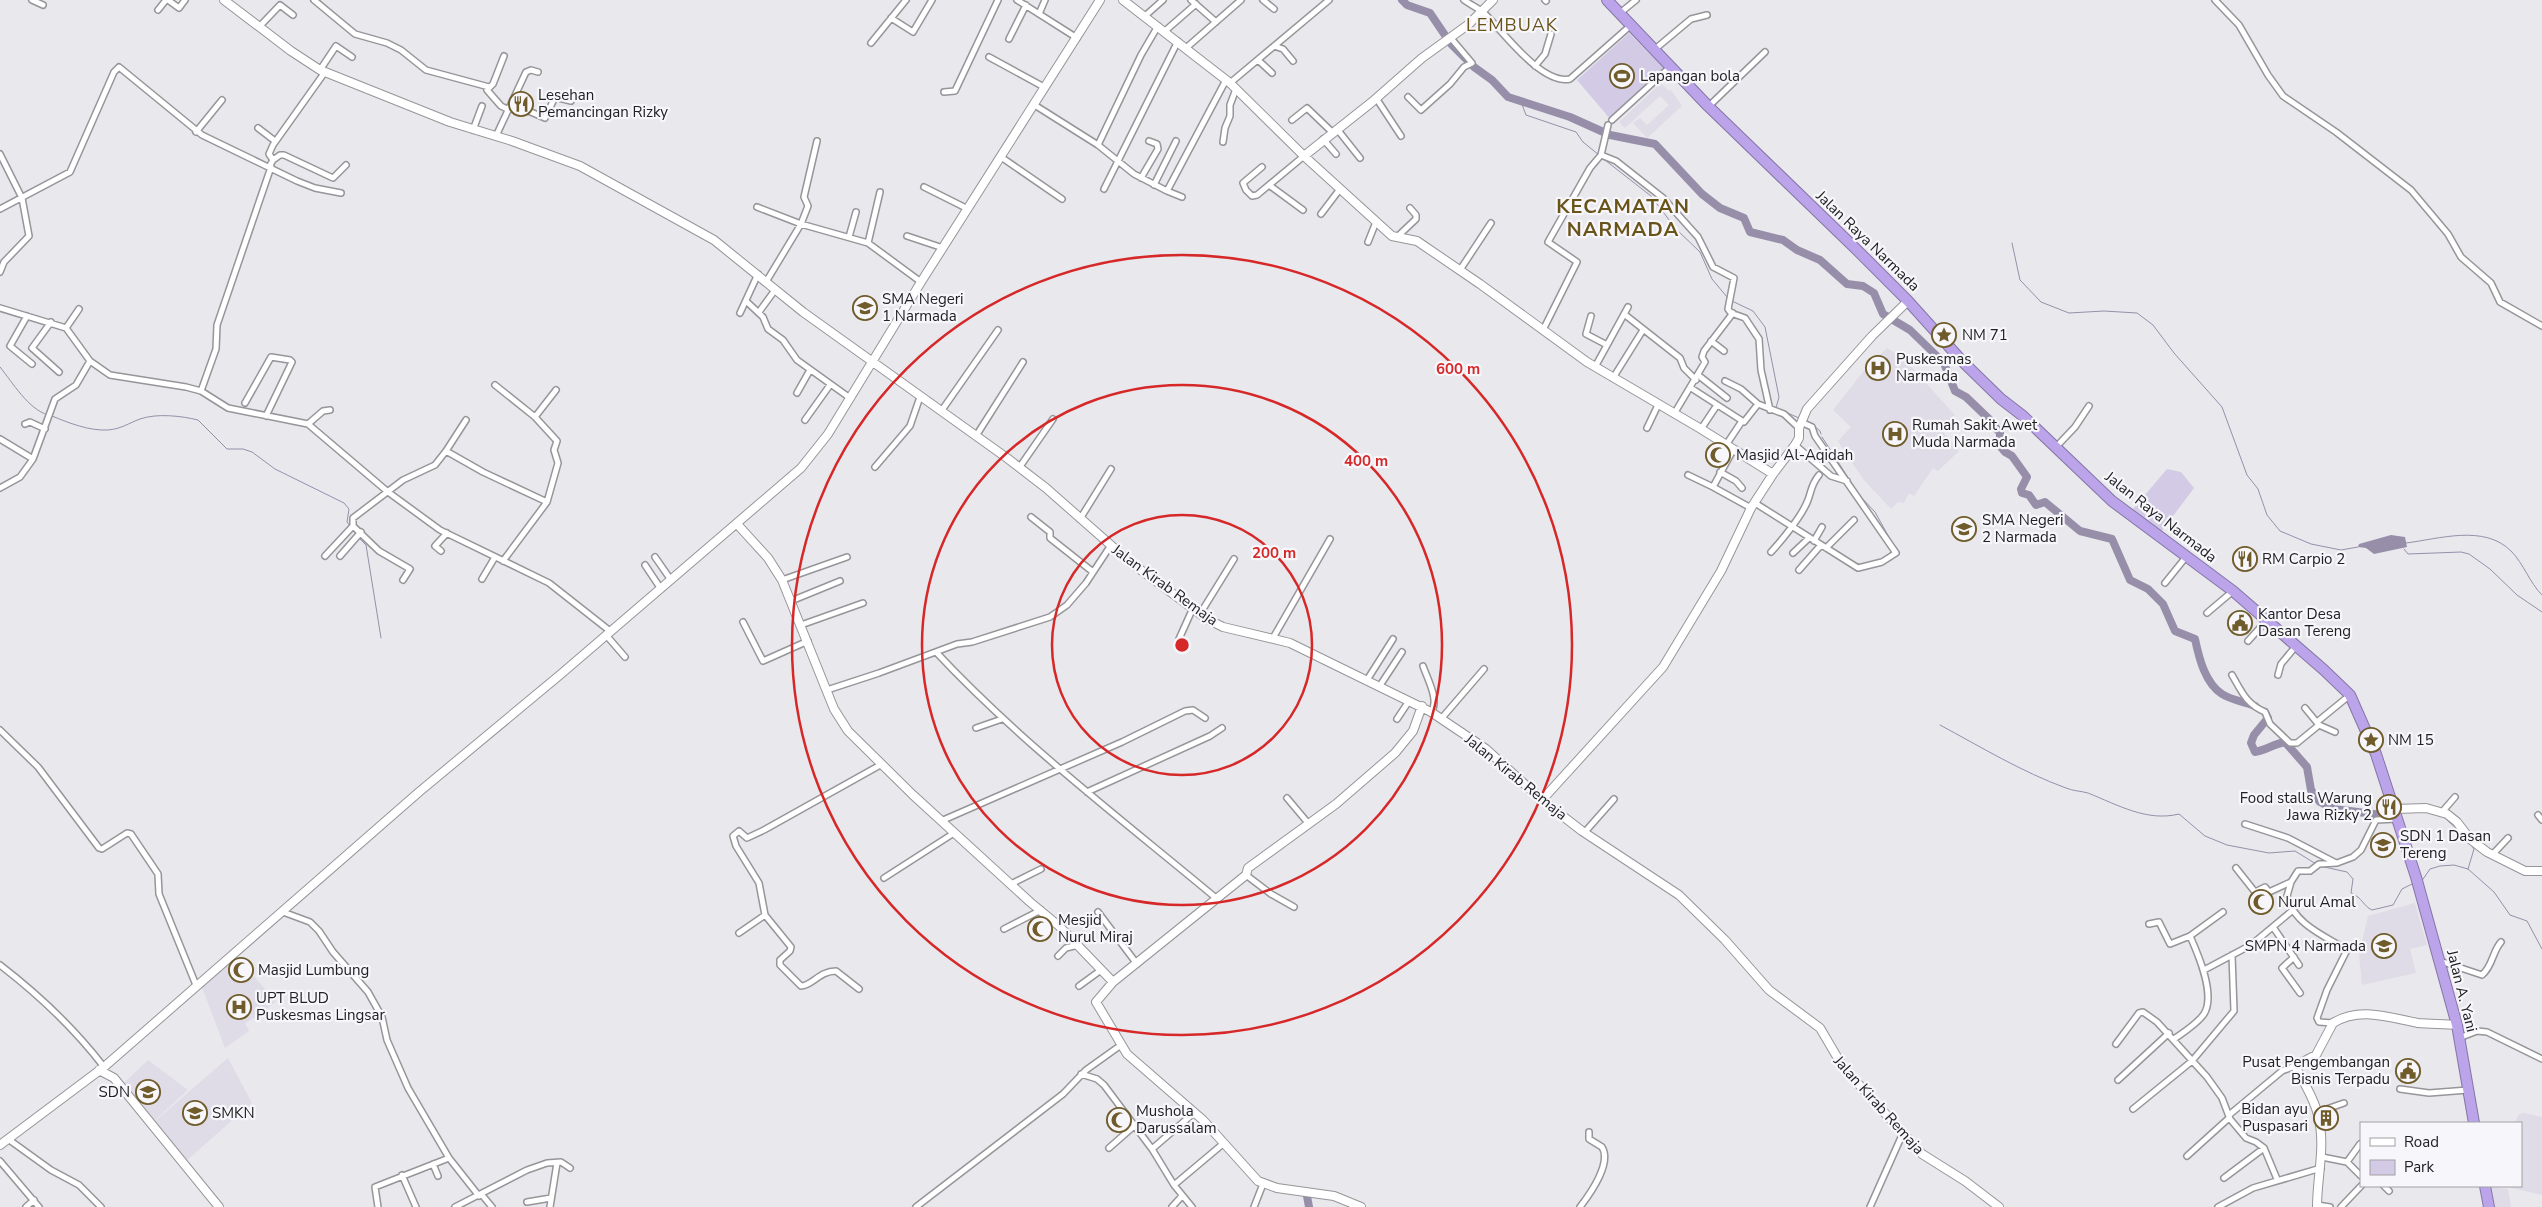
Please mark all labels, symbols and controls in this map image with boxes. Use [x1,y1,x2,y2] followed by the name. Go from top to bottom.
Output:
[1466,13,1558,37] district label: LEMBUAK
[1609,63,1635,89] sports icon: Lapangan bola
[1640,66,1740,86] place label: Lapangan bola
[538,85,668,122] place label: Lesehan Pemancingan Rizky
[508,91,534,117] restaurant icon: Lesehan Pemancingan Rizky
[1811,186,1924,296] street label: Jalan Raya Narmada
[1556,193,1690,243] district label: KECAMATAN NARMADA
[882,289,964,326] place label: SMA Negeri 1 Narmada
[852,295,878,321] school or university icon: SMA Negeri 1 Narmada
[1931,322,1957,348] place icon: NM 71
[1962,325,2008,345] place label: NM 71
[1896,349,1972,386] place label: Puskesmas Narmada
[1865,355,1891,381] hospital icon: Puskesmas Narmada
[1436,359,1480,379] text: 600 m
[1912,415,2038,452] place label: Rumah Sakit Awet Muda Narmada
[1882,421,1908,447] hospital icon: Rumah Sakit Awet Muda Narmada
[1705,442,1731,468] mosque icon: Masjid Al-Aqidah
[1736,445,1853,465] place label: Masjid Al-Aqidah
[1344,451,1388,471] text: 400 m
[2100,466,2221,567] street label: Jalan Raya Narmada
[1982,510,2064,547] place label: SMA Negeri 2 Narmada
[1951,516,1977,542] school or university icon: SMA Negeri 2 Narmada
[1107,539,1222,630] street label: Jalan Kirab Remaja
[1252,543,1296,563] text: 200 m
[2232,546,2258,572] restaurant icon: RM Carpio 2
[2262,549,2345,569] place label: RM Carpio 2
[2258,604,2351,641] place label: Kantor Desa Dasan Tereng
[2227,610,2253,636] public building icon: Kantor Desa Dasan Tereng
[1173,636,1191,654] centre of rings
[2358,727,2384,753] place icon: NM 15
[1460,729,1571,825] street label: Jalan Kirab Remaja
[2388,730,2434,750] place label: NM 15
[2240,788,2372,825] place label: Food stalls Warung Jawa Rizky 2
[2376,794,2402,820] restaurant icon: Food stalls Warung Jawa Rizky 2
[2400,826,2491,863] place label: SDN 1 Dasan Tereng
[2370,832,2396,858] school or university icon: SDN 1 Dasan Tereng
[2248,889,2274,915] mosque icon: Nurul Amal
[2278,892,2356,912] place label: Nurul Amal
[1058,910,1133,947] place label: Mesjid Nurul Miraj
[1027,916,1053,942] mosque icon: Mesjid Nurul Miraj
[2371,933,2397,959] school or university icon: SMPN 4 Narmada
[2245,936,2366,956] place label: SMPN 4 Narmada
[2442,947,2482,1034] street label: Jalan A. Yani
[228,957,254,983] mosque icon: Masjid Lumbung
[258,960,369,980] place label: Masjid Lumbung
[256,988,385,1025] place label: UPT BLUD Puskesmas Lingsar
[226,994,252,1020] hospital icon: UPT BLUD Puskesmas Lingsar
[1829,1051,1929,1159] street label: Jalan Kirab Remaja
[2242,1052,2390,1089] place label: Pusat Pengembangan Bisnis Terpadu
[2395,1058,2421,1084] public building icon: Pusat Pengembangan Bisnis Terpadu
[135,1079,161,1105] school or university icon: SDN
[99,1082,130,1102] place label: SDN
[2241,1099,2308,1136] place label: Bidan ayu Puspasari
[182,1100,208,1126] school or university icon: SMKN
[1136,1101,1216,1138] place label: Mushola Darussalam
[212,1103,255,1123] place label: SMKN
[2313,1105,2339,1131] building icon: Bidan ayu Puspasari
[1106,1107,1132,1133] mosque icon: Mushola Darussalam
[2360,1122,2522,1187] legend
[2404,1132,2439,1152] text: Road
[2404,1157,2434,1177] text: Park

